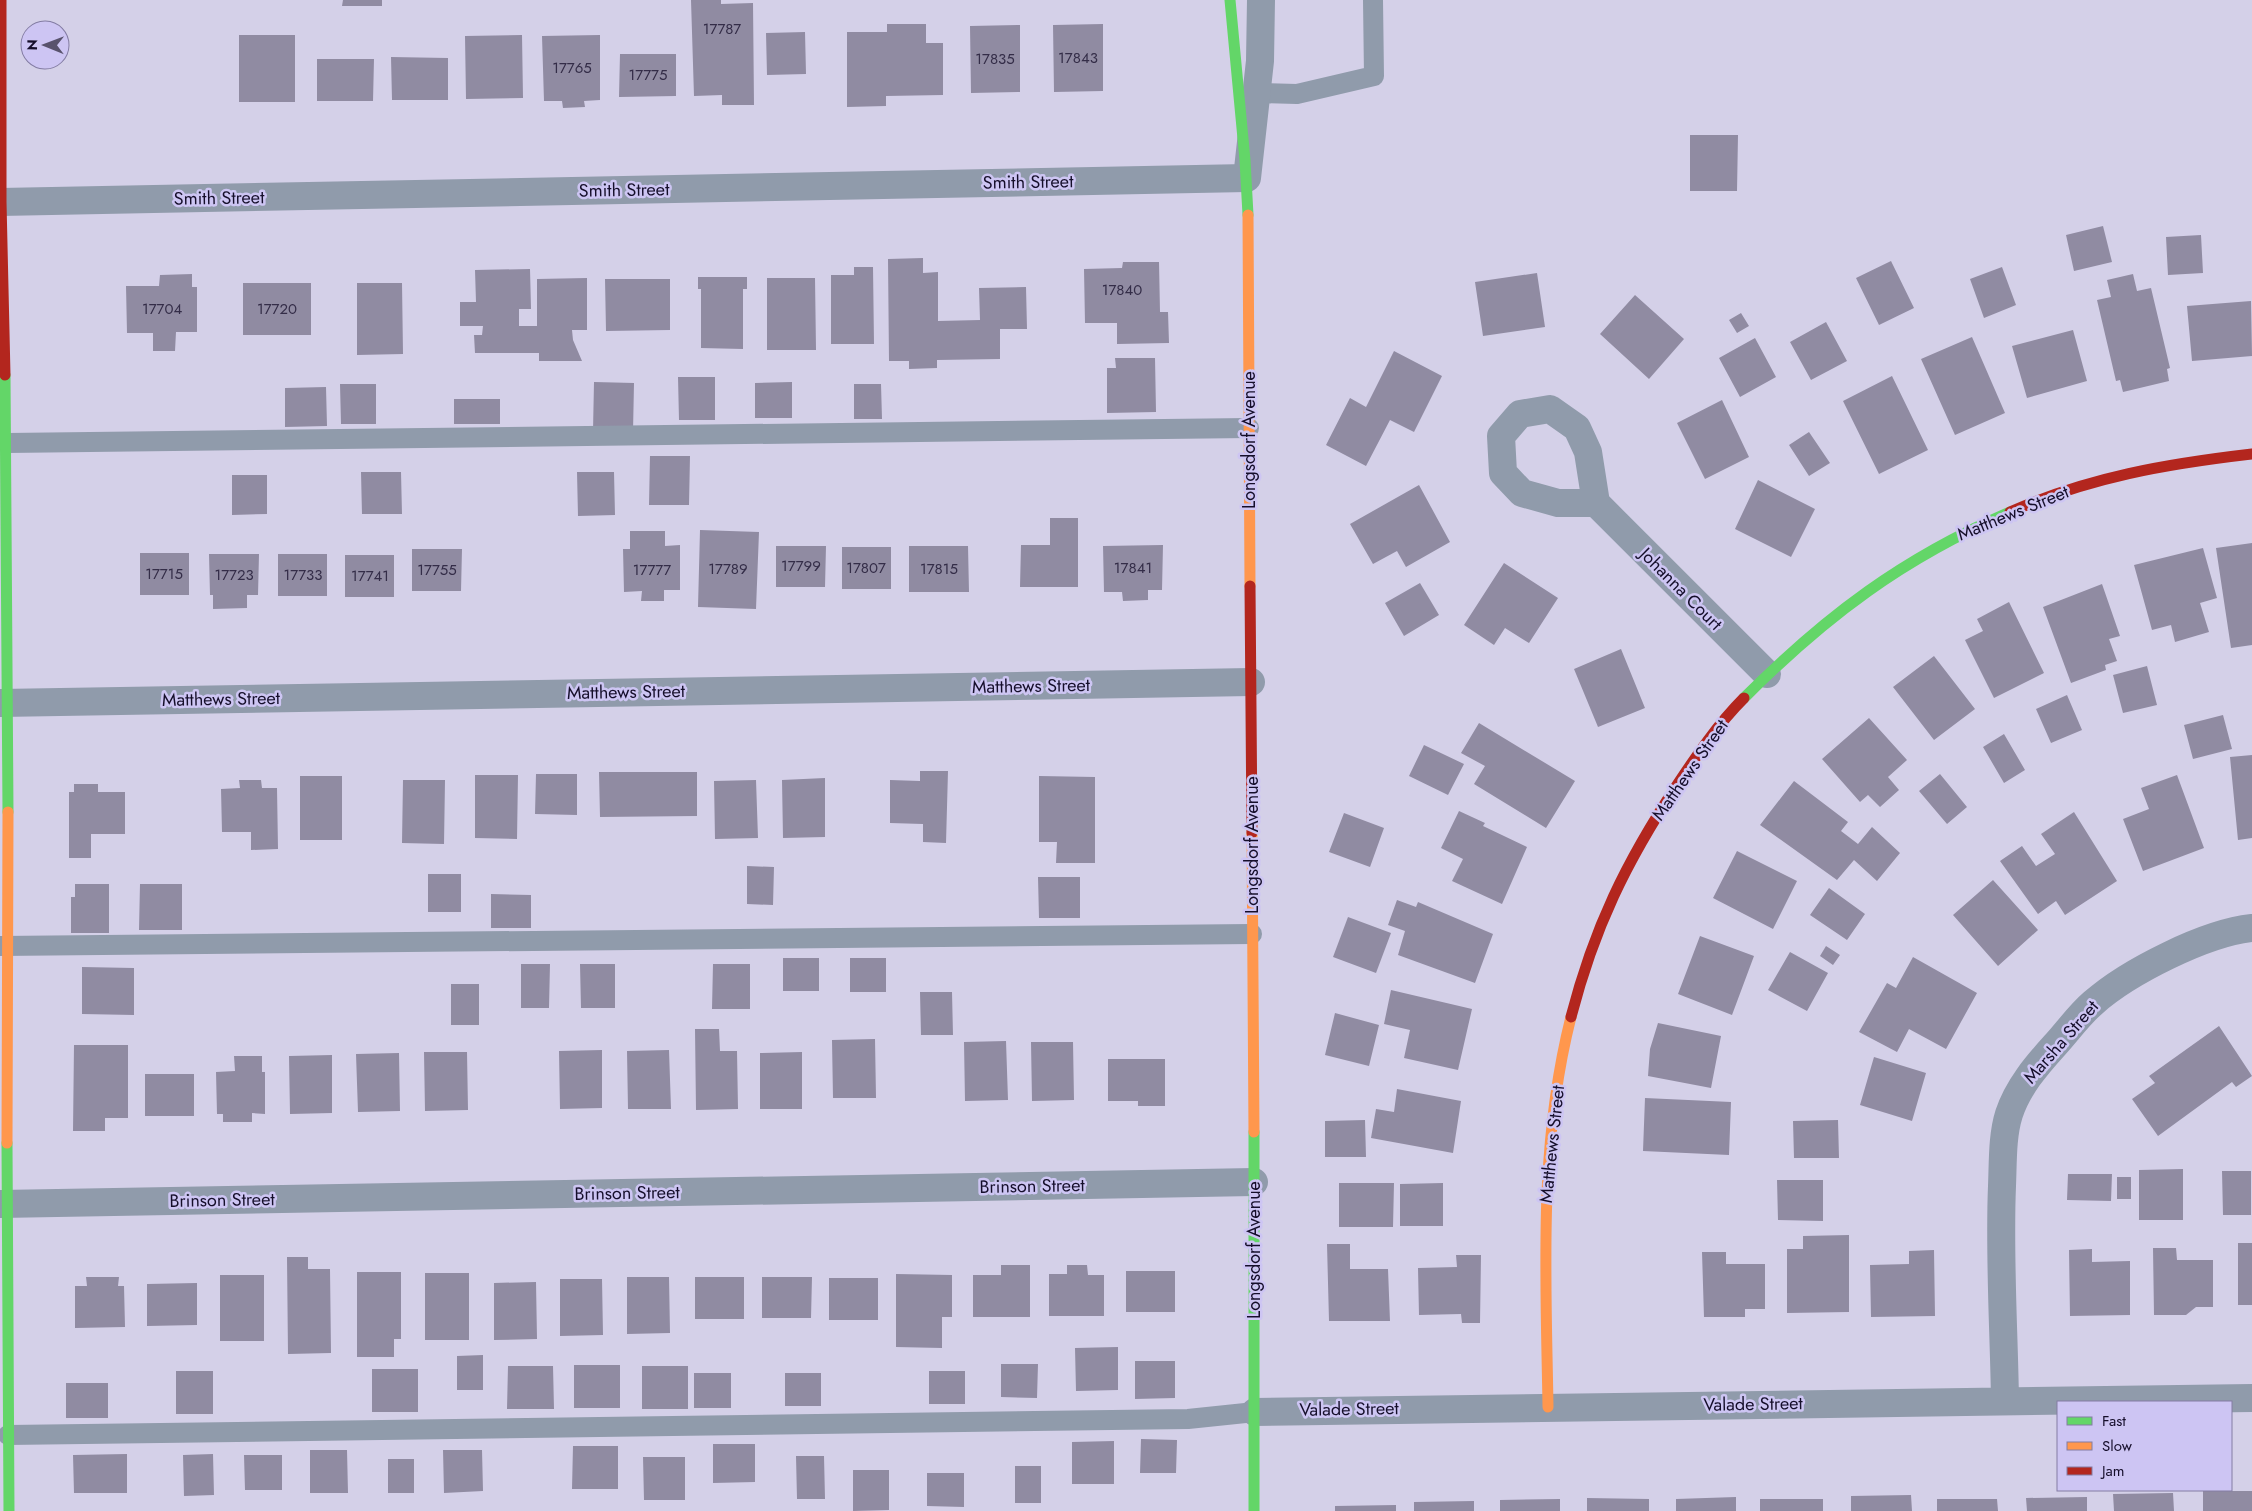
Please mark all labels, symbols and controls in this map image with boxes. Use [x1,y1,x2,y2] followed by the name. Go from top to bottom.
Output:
[703,18,741,40] house number: 17787
[20,20,70,70] north arrow
[22,39,42,51] text: N
[1058,47,1098,69] house number: 17843
[975,48,1015,70] house number: 17835
[552,57,592,79] house number: 17765
[629,64,667,86] house number: 17775
[982,168,1074,196] street label: Smith Street
[578,176,670,204] street label: Smith Street
[173,184,265,212] street label: Smith Street
[1102,279,1142,301] house number: 17840
[142,298,182,320] house number: 17704
[257,298,297,320] house number: 17720
[1236,371,1262,509] street label: Longsdorf Avenue
[1953,479,2073,547] street label: Matthews Street
[1632,540,1729,637] street label: Johanna Court
[781,555,821,577] house number: 17799
[846,557,886,579] house number: 17807
[1114,557,1152,579] house number: 17841
[708,558,748,580] house number: 17789
[920,558,958,580] house number: 17815
[417,559,457,581] house number: 17755
[633,559,671,581] house number: 17777
[145,563,183,585] house number: 17715
[214,564,254,586] house number: 17723
[284,564,322,586] house number: 17733
[351,565,389,587] house number: 17741
[972,672,1091,700] street label: Matthews Street
[567,678,686,706] street label: Matthews Street
[162,685,281,713] street label: Matthews Street
[1645,714,1735,826] street label: Matthews Street
[1239,776,1265,914] street label: Longsdorf Avenue
[2017,994,2105,1089] street label: Marsha Street
[1533,1083,1571,1204] street label: Matthews Street
[979,1172,1086,1200] street label: Brinson Street
[574,1179,681,1207] street label: Brinson Street
[1241,1181,1267,1319] street label: Longsdorf Avenue
[169,1186,276,1214] street label: Brinson Street
[1703,1390,1804,1418] street label: Valade Street
[1299,1395,1400,1423] street label: Valade Street
[2057,1401,2232,1491] legend
[2102,1410,2126,1432] text: Fast
[2102,1435,2133,1457] text: Slow
[2100,1460,2125,1482] text: Jam

